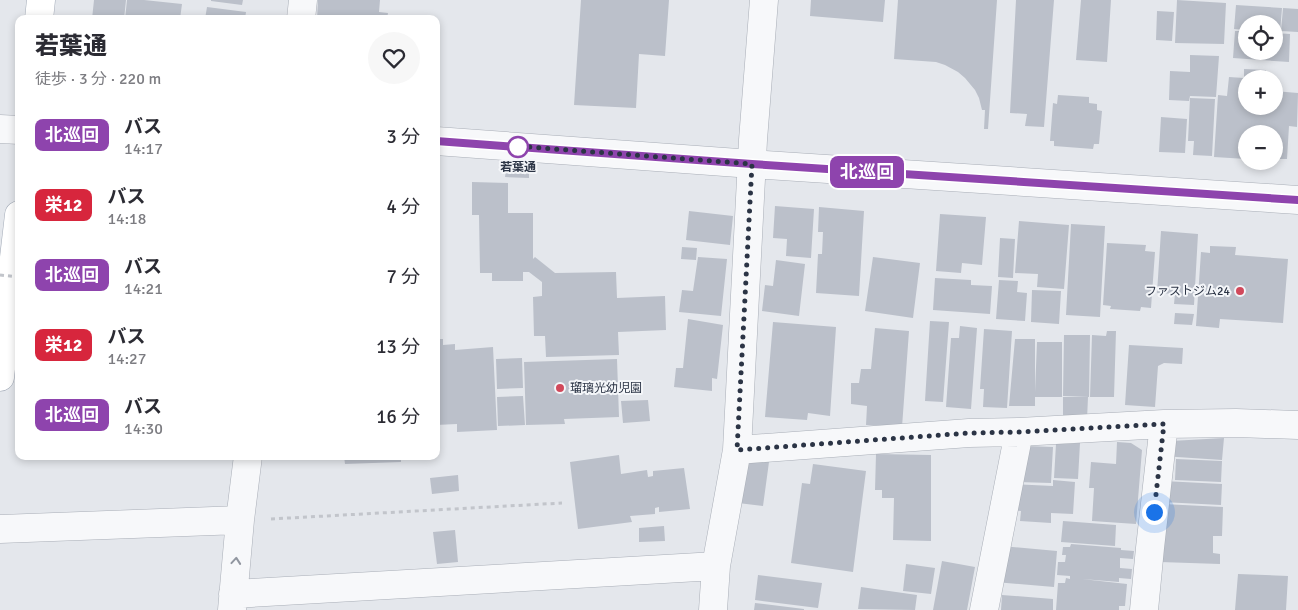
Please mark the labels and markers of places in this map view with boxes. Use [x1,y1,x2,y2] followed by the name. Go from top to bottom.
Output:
[507,136,529,158] marker: 若葉通
[500,160,536,175] place label: 若葉通
[1145,284,1231,299] place label: ファストジム24
[1234,285,1246,297] marker: ファストジム24
[570,381,642,396] place label: 瑠璃光幼児園
[554,382,566,394] marker: 瑠璃光幼児園

